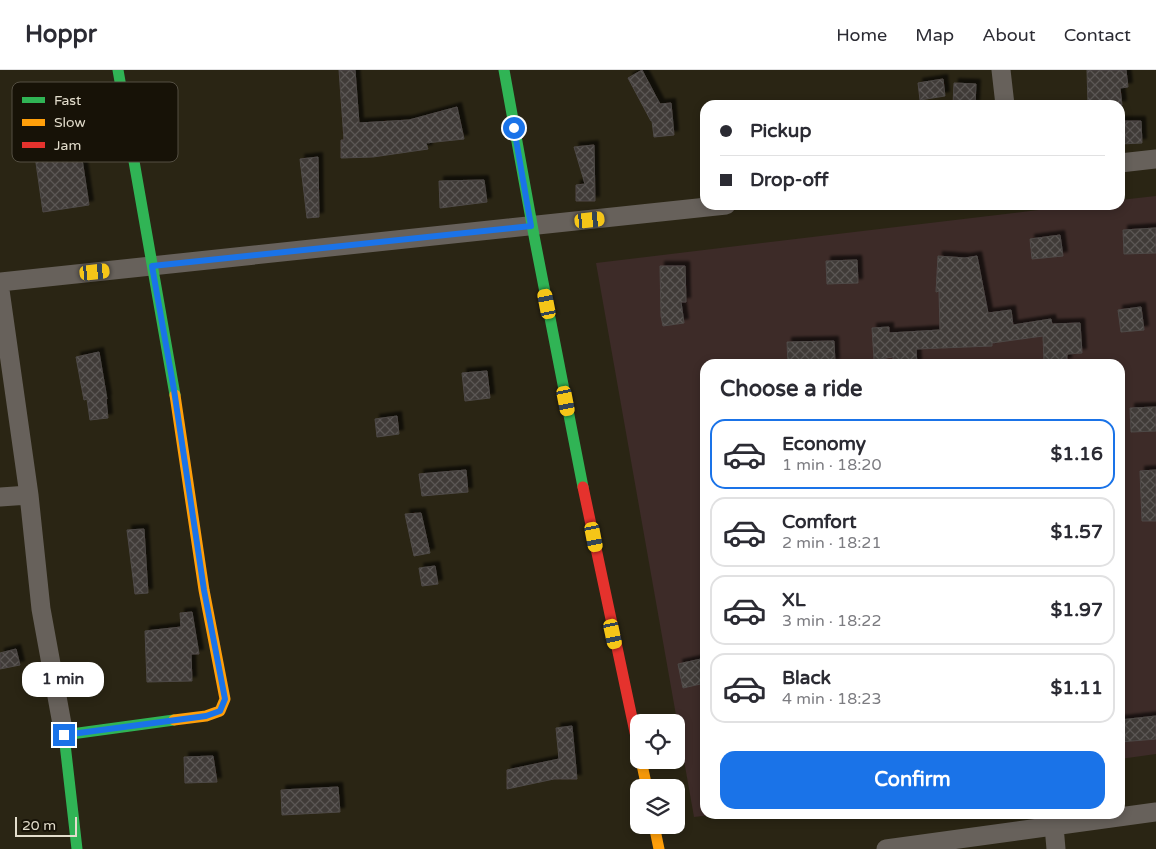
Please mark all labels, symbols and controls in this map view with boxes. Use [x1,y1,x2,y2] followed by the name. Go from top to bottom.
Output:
[25,20,97,49] text: Hoppr
[836,24,887,46] text: Home
[915,24,954,46] text: Map
[982,24,1036,46] text: About
[1064,24,1131,46] text: Contact
[12,82,178,162] legend
[54,92,82,109] text: Fast
[54,114,86,131] text: Slow
[503,117,525,139] route start
[750,120,811,142] text: Pickup
[54,137,81,154] text: Jam
[750,169,829,191] text: Drop-off
[574,211,605,229] car
[79,263,110,281] car
[536,288,557,320] car
[720,376,863,402] text: Choose a ride
[555,385,576,417] car
[722,432,767,477] icon: car
[782,433,866,455] text: Economy
[1051,443,1103,465] text: $1.16
[782,455,881,475] text: 1 min · 18:20
[722,510,767,555] icon: car
[782,511,856,533] text: Comfort
[583,521,604,553] car
[1051,521,1103,543] text: $1.57
[782,533,881,553] text: 2 min · 18:21
[722,588,767,633] icon: car
[782,589,806,611] text: XL
[1051,599,1103,621] text: $1.97
[782,611,881,631] text: 3 min · 18:22
[602,618,623,650] car
[23,662,105,698] callout: 1 min
[722,666,767,711] icon: car
[782,667,831,689] text: Black
[42,669,84,689] text: 1 min
[1051,677,1103,699] text: $1.11
[782,689,881,709] text: 4 min · 18:23
[630,714,685,834] map controls
[630,714,685,769] button: locate
[53,724,75,746] route end
[720,751,1105,809] button: Confirm
[630,779,685,834] button: layers
[15,814,78,837] scale bar
[22,817,56,834] text: 20 m

